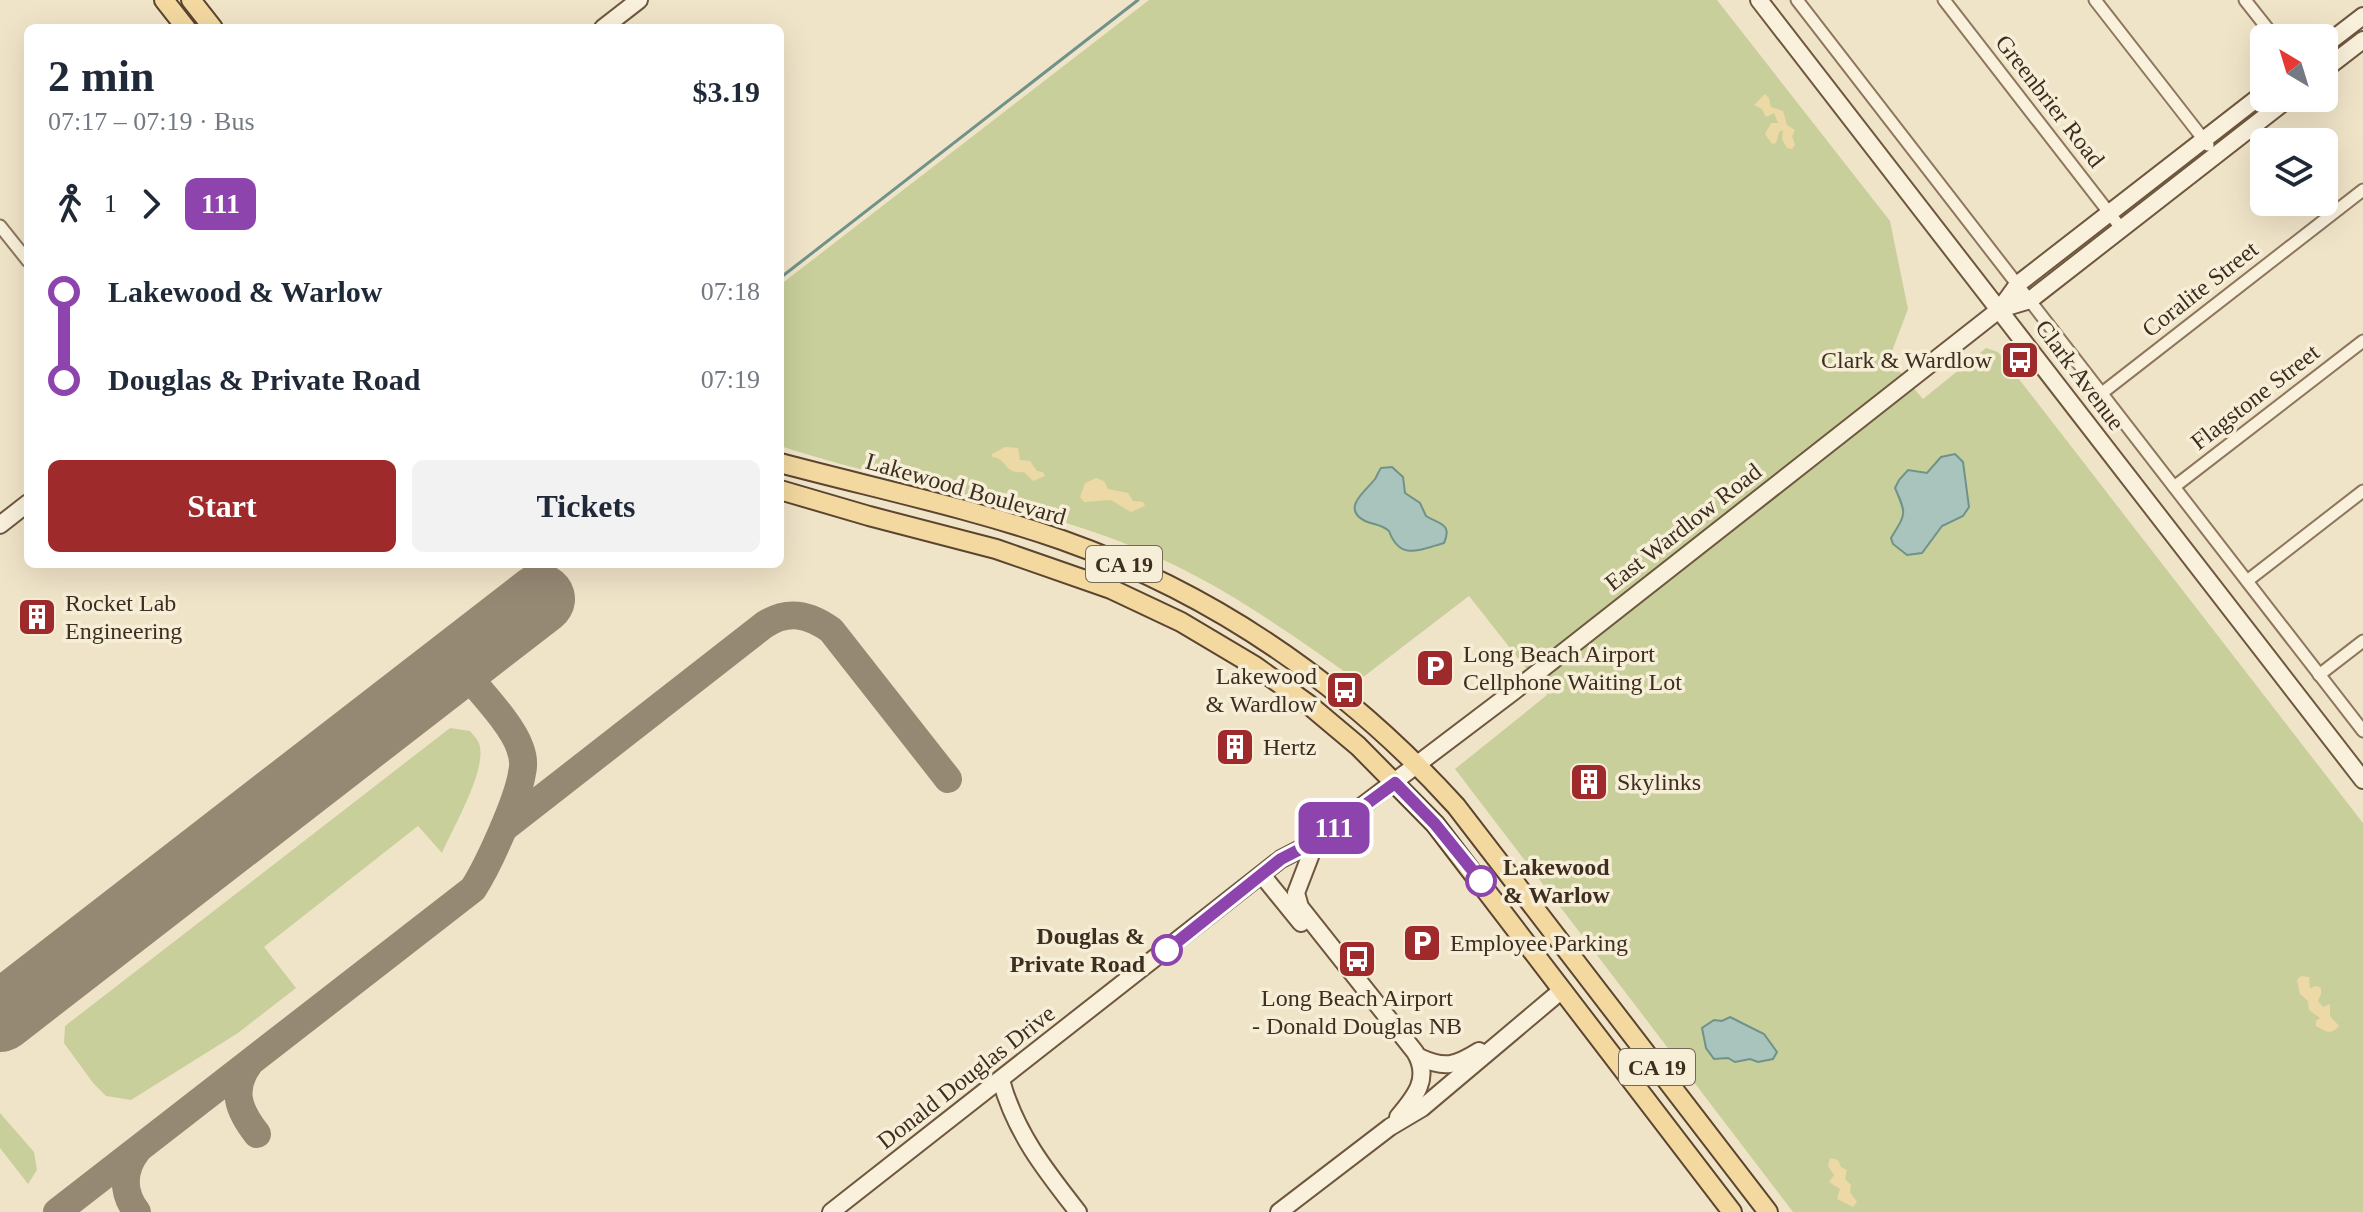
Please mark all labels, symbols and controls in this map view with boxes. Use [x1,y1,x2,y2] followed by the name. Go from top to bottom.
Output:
[2250,24,2338,112] north arrow
[2250,24,2338,216] map controls
[1990,30,2110,172] street label: Greenbrier Road
[48,52,154,101] text: 2 min
[693,75,760,108] text: $3.19
[48,107,255,136] text: 07:17 – 07:19 · Bus
[2250,128,2338,216] button: layers
[48,182,92,226] icon: walk
[129,182,173,226] icon: forward
[201,188,240,219] text: 111
[104,189,117,218] text: 1
[2137,236,2263,342] street label: Coralite Street
[108,275,382,308] text: Lakewood & Warlow
[701,277,760,306] text: 07:18
[2030,315,2130,435] street label: Clark Avenue
[1999,339,2041,381] bus stop icon: Clark & Wardlow
[2186,339,2324,455] street label: Flagstone Street
[1821,347,1993,373] place label: Clark & Wardlow
[108,363,420,396] text: Douglas & Private Road
[701,365,760,394] text: 07:19
[863,448,1069,530] street label: Lakewood Boulevard
[1600,458,1766,596] street label: East Wardlow Road
[48,460,396,552] button: Start
[412,460,760,552] button: Tickets
[1086,546,1162,582] road number: CA 19
[65,590,182,644] place label: Rocket Lab Engineering
[16,596,58,638] building icon: Rocket Lab Engineering
[1463,641,1682,695] place label: Long Beach Airport Cellphone Waiting Lot
[1414,647,1456,689] parking icon: Long Beach Airport Cellphone Waiting Lot
[1205,663,1318,717] place label: Lakewood & Wardlow
[1324,669,1366,711] bus stop icon: Lakewood & Wardlow
[1214,726,1256,768] building icon: Hertz
[1263,734,1316,760] place label: Hertz
[1568,761,1610,803] building icon: Skylinks
[1617,769,1701,795] place label: Skylinks
[1288,802,1380,854] line badge: 111
[1315,812,1353,843] text: 111
[1503,854,1611,908] place label: Lakewood & Warlow
[1466,866,1496,896] marker: Lakewood & Warlow
[1401,922,1443,964] parking icon: Employee Parking
[1010,923,1146,977] place label: Douglas & Private Road
[1450,930,1628,956] place label: Employee Parking
[1152,935,1182,965] marker: Douglas & Private Road
[1336,938,1378,980] bus stop icon: Long Beach Airport - Donald Douglas NB
[1252,985,1462,1039] place label: Long Beach Airport - Donald Douglas NB
[872,1000,1060,1154] street label: Donald Douglas Drive
[1619,1049,1695,1085] road number: CA 19

